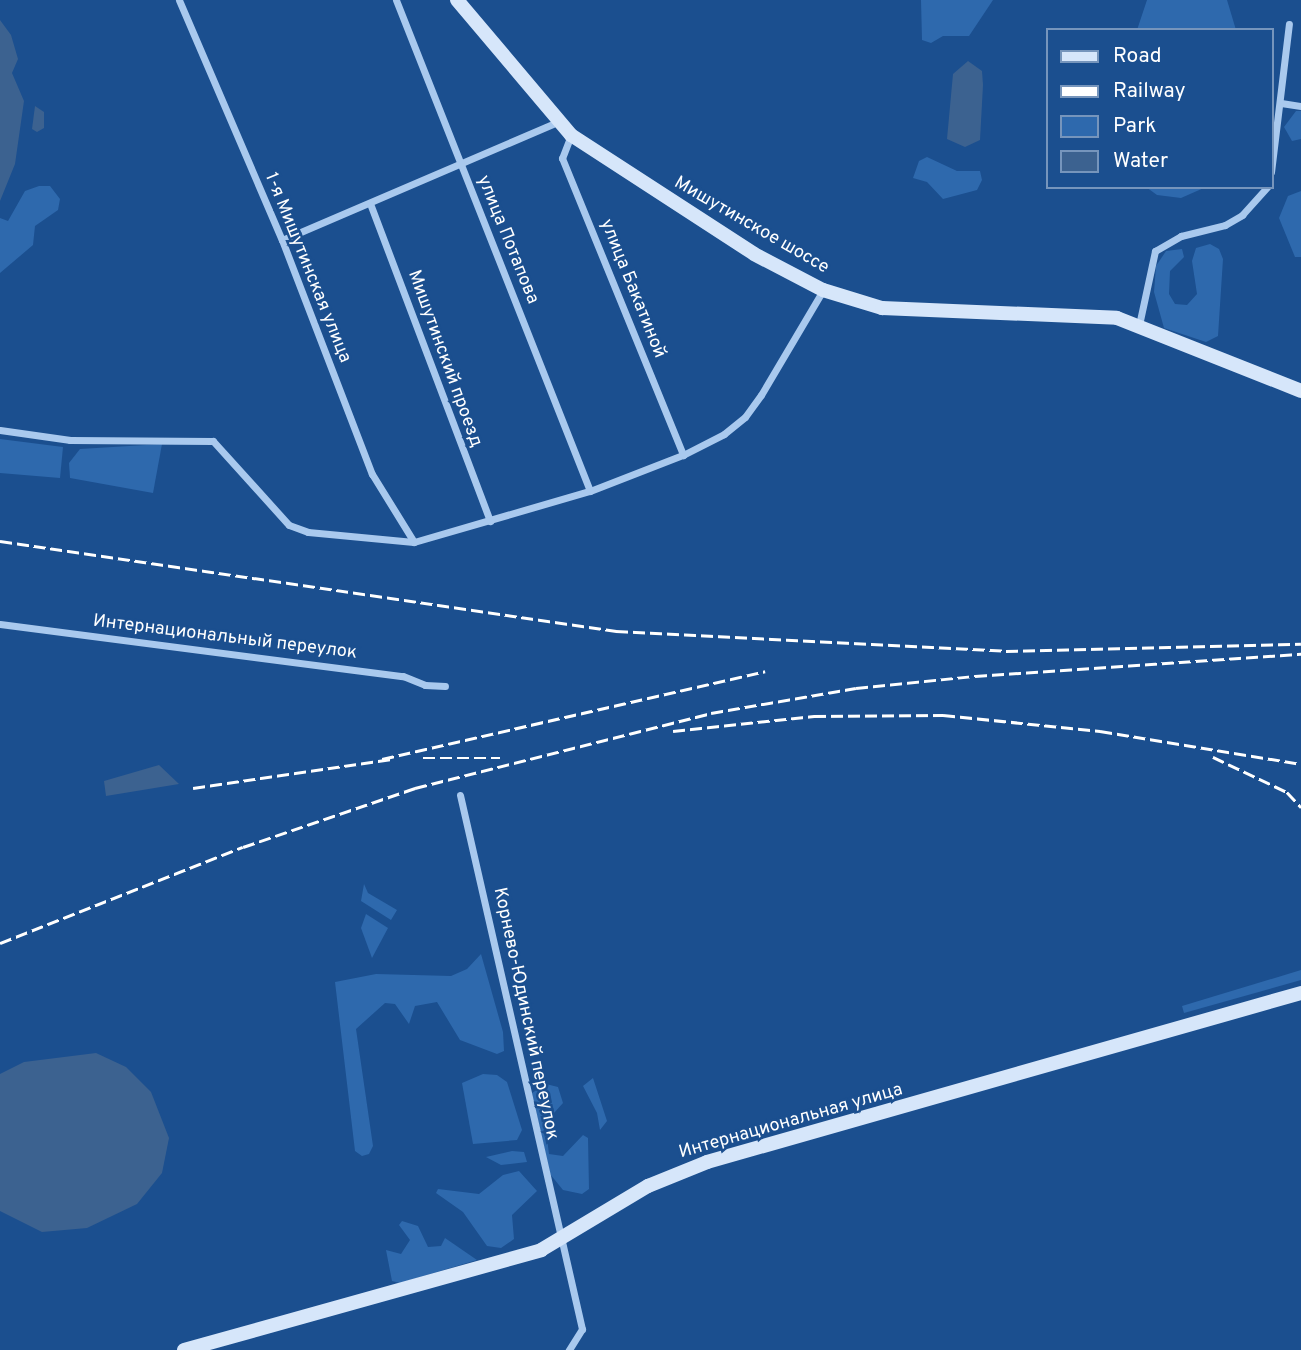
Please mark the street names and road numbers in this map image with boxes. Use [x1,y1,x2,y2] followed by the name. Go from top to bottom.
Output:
[259,170,355,366] street label: 1-я Мишутинская улица
[471,173,543,307] street label: улица Потапова
[670,173,832,279] street label: Мишутинское шоссе
[594,216,670,362] street label: улица Бакатиной
[402,268,486,450] street label: Мишутинский проезд
[92,611,358,665] street label: Интернациональный переулок
[488,886,562,1142] street label: Корнево-Юдинский переулок
[677,1080,905,1164] street label: Интернациональная улица

